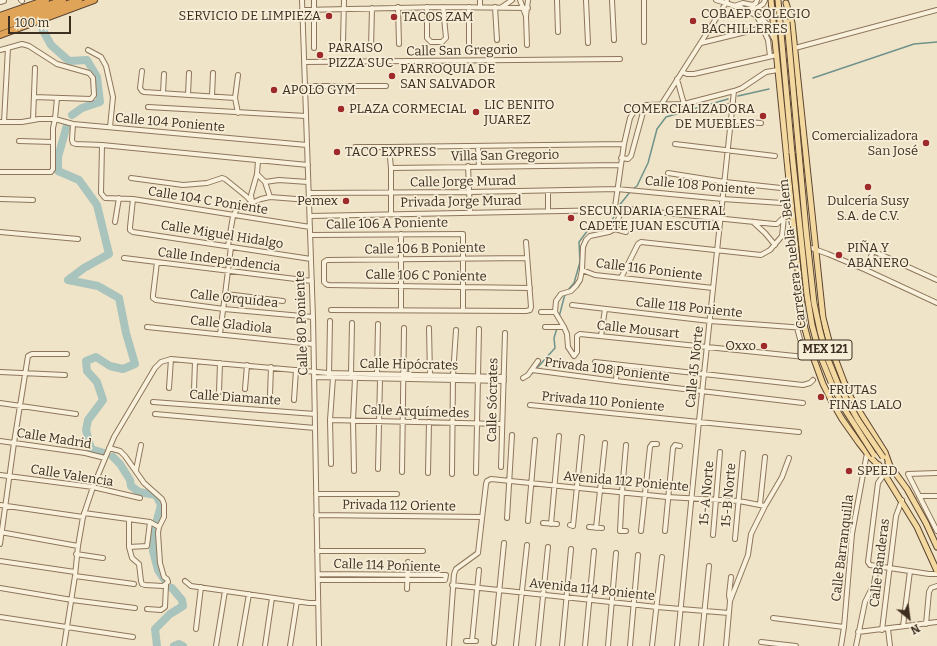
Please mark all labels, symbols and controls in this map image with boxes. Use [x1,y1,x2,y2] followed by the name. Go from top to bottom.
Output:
[701,6,810,37] place label: COBAEP COLEGIO BACHILLERES
[10,8,73,34] scale bar
[179,8,321,24] place label: SERVICIO DE LIMPIEZA
[402,9,474,25] place label: TACOS ZAM
[324,11,334,21] marker: SERVICIO DE LIMPIEZA
[389,12,399,22] marker: TACOS ZAM
[15,16,49,30] text: 100 m
[688,16,698,26] marker: COBAEP COLEGIO BACHILLERES
[328,40,393,71] place label: PARAISO PIZZA SUC
[406,42,518,60] street label: Calle San Gregorio
[315,50,325,60] marker: PARAISO PIZZA SUC
[400,61,496,92] place label: PARROQUIA DE SAN SALVADOR
[387,71,397,81] marker: PARROQUIA DE SAN SALVADOR
[282,82,356,98] place label: APOLO GYM
[269,85,279,95] marker: APOLO GYM
[484,97,554,128] place label: LIC BENITO JUAREZ
[349,101,466,117] place label: PLAZA CORMECIAL
[623,101,755,132] place label: COMERCIALIZADORA DE MUEBLES
[336,104,346,114] marker: PLAZA CORMECIAL
[471,107,481,117] marker: LIC BENITO JUAREZ
[114,110,226,136] street label: Calle 104 Poniente
[758,111,768,121] marker: COMERCIALIZADORA DE MUEBLES
[812,128,918,159] place label: Comercializadora San José
[921,138,931,148] marker: Comercializadora San José
[345,144,436,160] place label: TACO EXPRESS
[332,147,342,157] marker: TACO EXPRESS
[451,147,559,165] street label: Villa San Gregorio
[410,173,516,191] street label: Calle Jorge Murad
[644,173,756,199] street label: Calle 108 Poniente
[776,178,810,330] street label: Carretera Puebla - Belem
[863,182,873,192] marker: Dulcería Susy S.A. de C.V.
[147,184,269,218] street label: Calle 104 C Poniente
[297,193,338,209] place label: Pemex
[400,193,522,211] street label: Privada Jorge Murad
[827,193,909,224] place label: Dulcería Susy S.A. de C.V.
[341,196,351,206] marker: Pemex
[579,203,726,234] place label: SECUNDARIA GENERAL CADETE JUAN ESCUTIA
[566,213,576,223] marker: SECUNDARIA GENERAL CADETE JUAN ESCUTIA
[326,215,448,233] street label: Calle 106 A Poniente
[160,218,284,252] street label: Calle Miguel Hidalgo
[364,240,486,258] street label: Calle 106 B Poniente
[847,240,909,271] place label: PIÑA Y ABANERO
[157,245,281,275] street label: Calle Independencia
[834,250,844,260] marker: PIÑA Y ABANERO
[595,256,703,284] street label: Calle 116 Poniente
[365,267,487,285] street label: Calle 106 C Poniente
[292,270,312,376] street label: Calle 80 Poniente
[189,287,279,311] street label: Calle Orquídea
[635,295,743,321] street label: Calle 118 Poniente
[189,313,273,337] street label: Calle Gladiola
[596,318,680,342] street label: Calle Mousart
[683,325,707,409] street label: Calle 15 Norte
[725,338,756,354] place label: Oxxo
[798,340,852,360] road number: MEX 121
[759,341,769,351] marker: Oxxo
[544,355,670,385] street label: Privada 108 Poniente
[360,356,458,374] street label: Calle Hipócrates
[484,358,502,442] street label: Calle Sócrates
[829,382,902,413] place label: FRUTAS FINAS LALO
[189,387,281,409] street label: Calle Diamante
[541,389,665,415] street label: Privada 110 Poniente
[816,392,826,402] marker: FRUTAS FINAS LALO
[362,402,470,422] street label: Calle Arquímedes
[15,425,93,453] street label: Calle Madrid
[696,460,718,526] street label: 15-A Norte
[29,462,115,490] street label: Calle Valencia
[718,462,740,528] street label: 15-B Norte
[857,463,898,479] place label: SPEED
[844,466,854,476] marker: SPEED
[563,469,689,495] street label: Avenida 112 Poniente
[829,494,857,602] street label: Calle Barranquilla
[342,497,456,515] street label: Privada 112 Oriente
[867,518,893,608] street label: Calle Banderas
[333,556,441,576] street label: Calle 114 Poniente
[528,576,656,604] street label: Avenida 114 Poniente
[889,598,929,638] north arrow
[908,621,922,637] text: N

